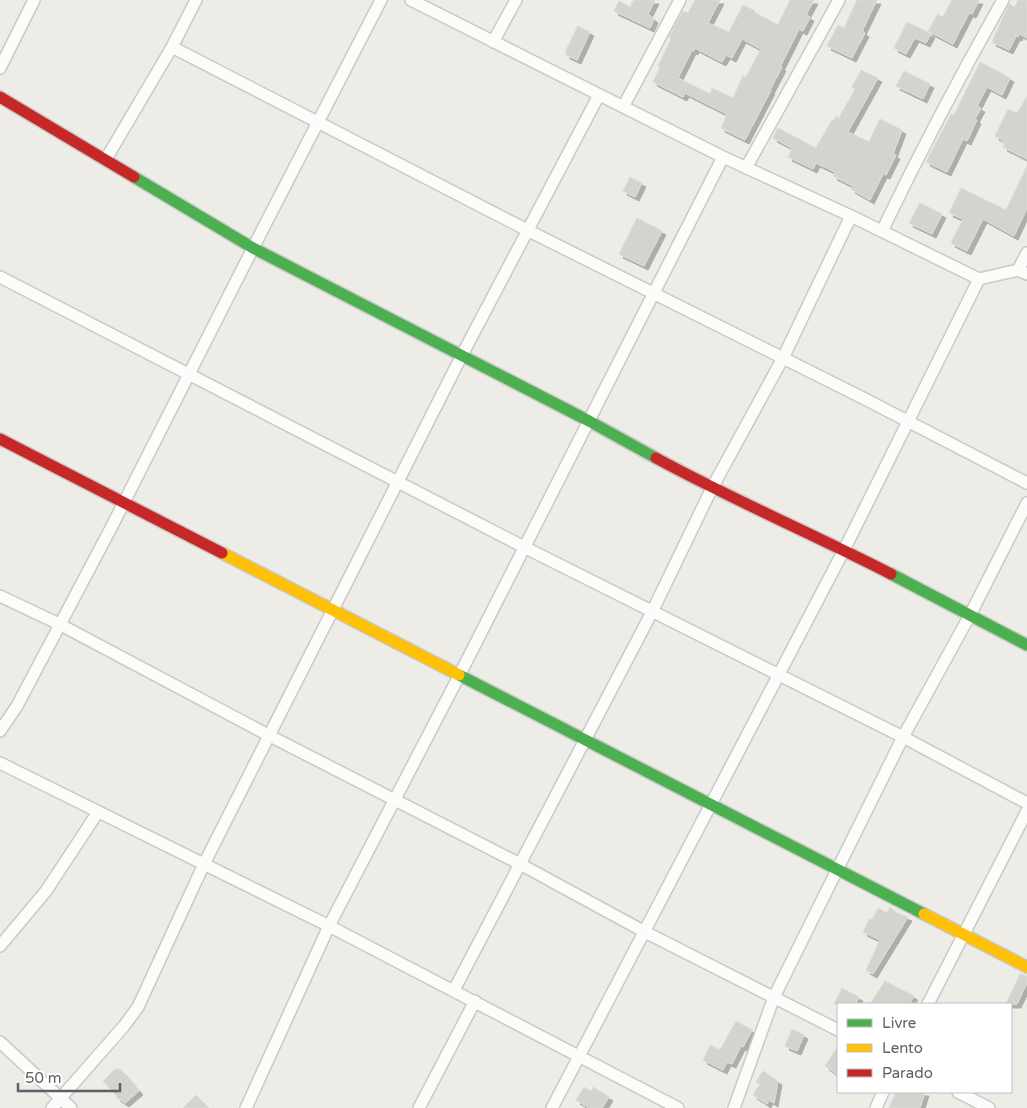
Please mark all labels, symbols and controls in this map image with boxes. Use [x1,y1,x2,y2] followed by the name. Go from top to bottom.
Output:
[837,1003,1012,1093] legend
[882,1014,916,1032] text: Livre
[882,1039,923,1057] text: Lento
[18,1060,120,1092] scale bar
[882,1064,933,1082] text: Parado
[25,1069,62,1087] text: 50 m

